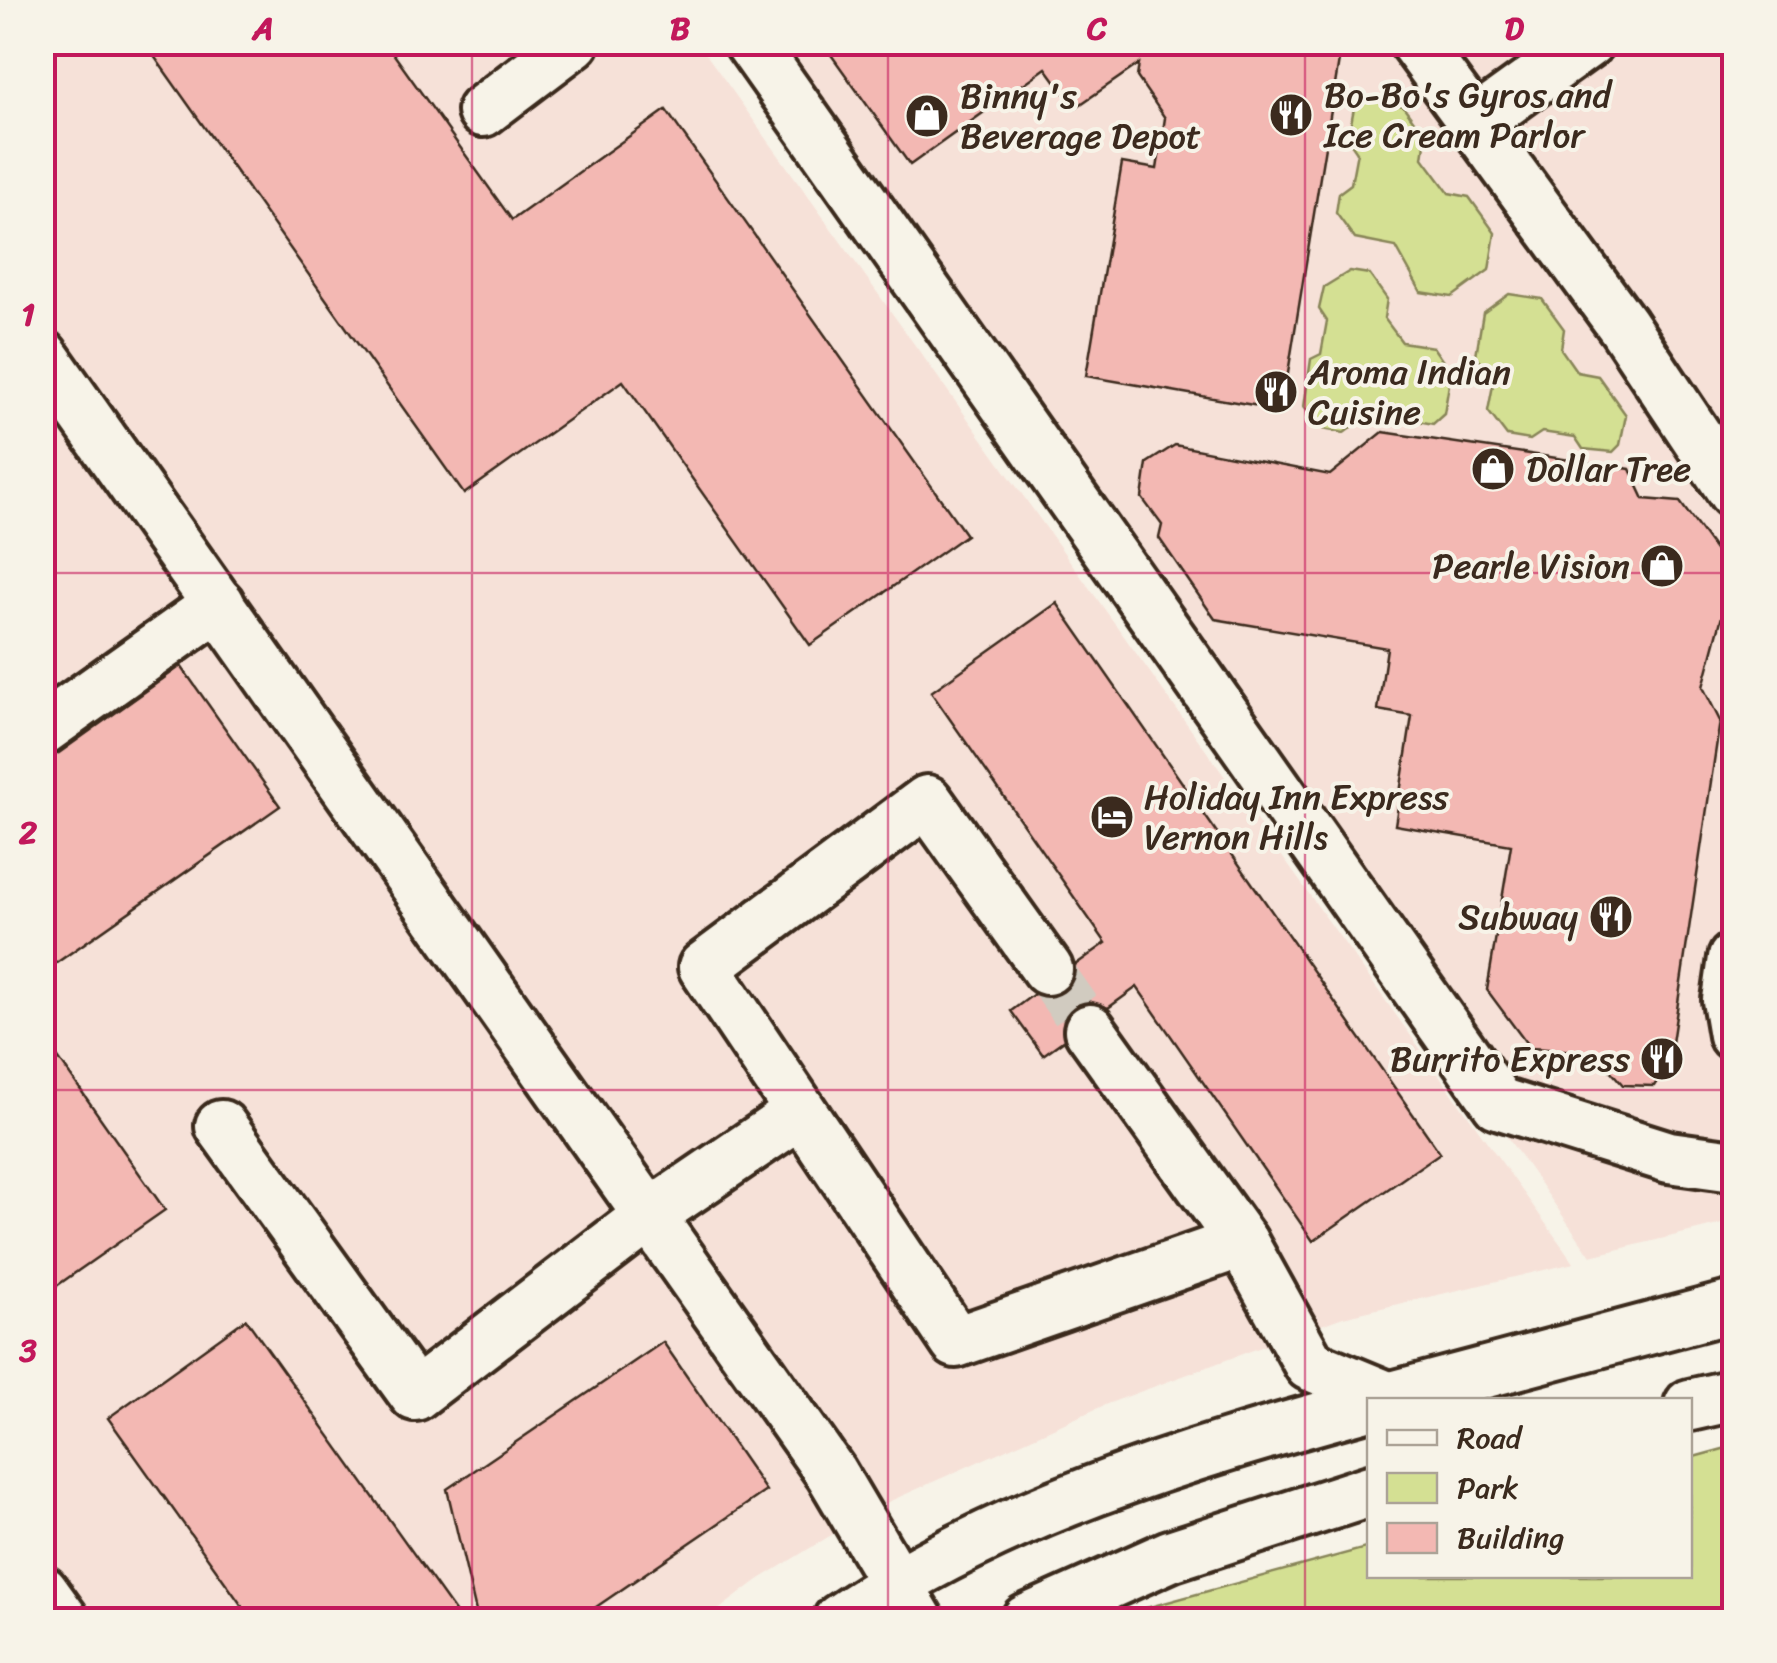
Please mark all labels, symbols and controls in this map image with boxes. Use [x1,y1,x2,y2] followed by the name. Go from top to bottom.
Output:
[251,0,274,57] text: A
[670,0,690,57] text: B
[1086,0,1108,57] text: C
[1504,0,1524,57] text: D
[1323,64,1613,166] place label: Bo-Bo's Gyros and Ice Cream Parlor
[960,65,1201,167] place label: Binny's Beverage Depot
[1268,92,1314,138] restaurant icon: Bo-Bo's Gyros and Ice Cream Parlor
[904,93,950,139] shop icon: Binny's Beverage Depot
[21,286,35,343] text: 1
[1307,341,1511,443] place label: Aroma Indian Cuisine
[1253,369,1299,415] restaurant icon: Aroma Indian Cuisine
[1526,438,1691,500] place label: Dollar Tree
[1470,446,1516,492] shop icon: Dollar Tree
[1432,535,1630,597] place label: Pearle Vision
[1639,543,1685,589] shop icon: Pearle Vision
[1144,766,1449,868] place label: Holiday Inn Express Vernon Hills
[1089,794,1135,840] hotel icon: Holiday Inn Express Vernon Hills
[19,804,38,861] text: 2
[1458,886,1578,948] place label: Subway
[1588,894,1634,940] restaurant icon: Subway
[1390,1028,1630,1090] place label: Burrito Express
[1639,1036,1685,1082] restaurant icon: Burrito Express
[18,1322,37,1379] text: 3
[1367,1398,1692,1578] legend
[1457,1411,1524,1465] text: Road
[1457,1461,1519,1515] text: Park
[1457,1511,1564,1565] text: Building

